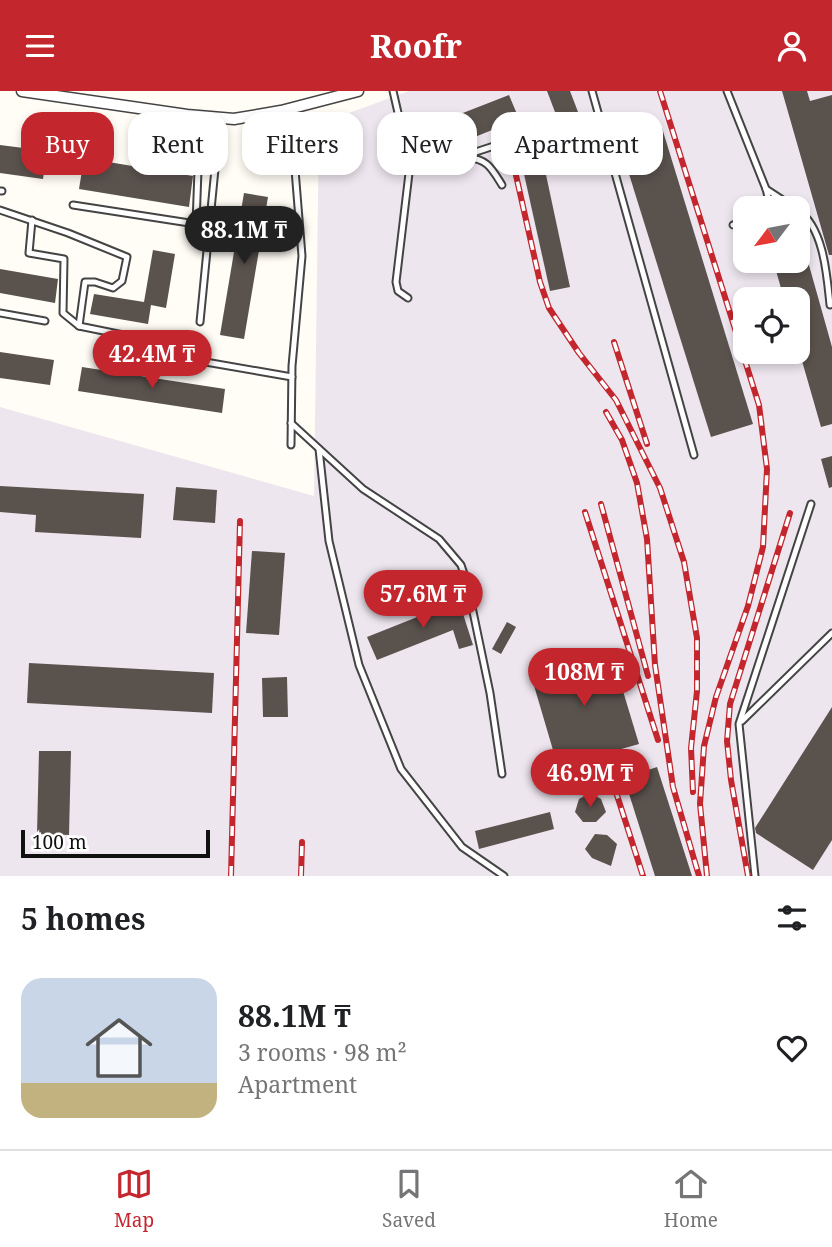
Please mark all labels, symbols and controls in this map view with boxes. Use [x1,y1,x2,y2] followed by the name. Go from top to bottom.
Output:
[370,24,462,67] text: Roofr
[21,27,59,65] icon: menu
[773,27,811,65] icon: person
[21,112,114,175] chip: Buy
[128,112,228,175] chip: Rent
[242,112,363,175] chip: Filters
[377,112,477,175] chip: New
[491,112,663,175] chip: Apartment
[733,196,810,273] north arrow
[733,196,810,364] map controls
[179,207,309,266] pin: 88.1M ₸
[201,213,287,245] text: 88.1M ₸
[733,287,810,364] button: locate
[87,331,217,390] pin: 42.4M ₸
[109,337,195,369] text: 42.4M ₸
[358,571,488,630] pin: 57.6M ₸
[380,577,466,609] text: 57.6M ₸
[527,649,641,708] pin: 108M ₸
[544,655,624,687] text: 108M ₸
[525,749,655,809] pin: 46.9M ₸
[547,756,633,788] text: 46.9M ₸
[21,827,210,859] scale bar
[32,829,87,855] text: 100 m
[21,898,145,939] text: 5 homes
[773,899,811,937] icon: filters
[238,995,351,1036] text: 88.1M ₸
[77,1006,161,1090] icon: home
[773,1029,811,1067] icon: heart
[238,1036,407,1068] text: 3 rooms · 98 m²
[238,1068,357,1100] text: Apartment
[114,1165,154,1233] tab: Map
[382,1165,436,1233] tab: Saved
[664,1165,718,1233] tab: Home

